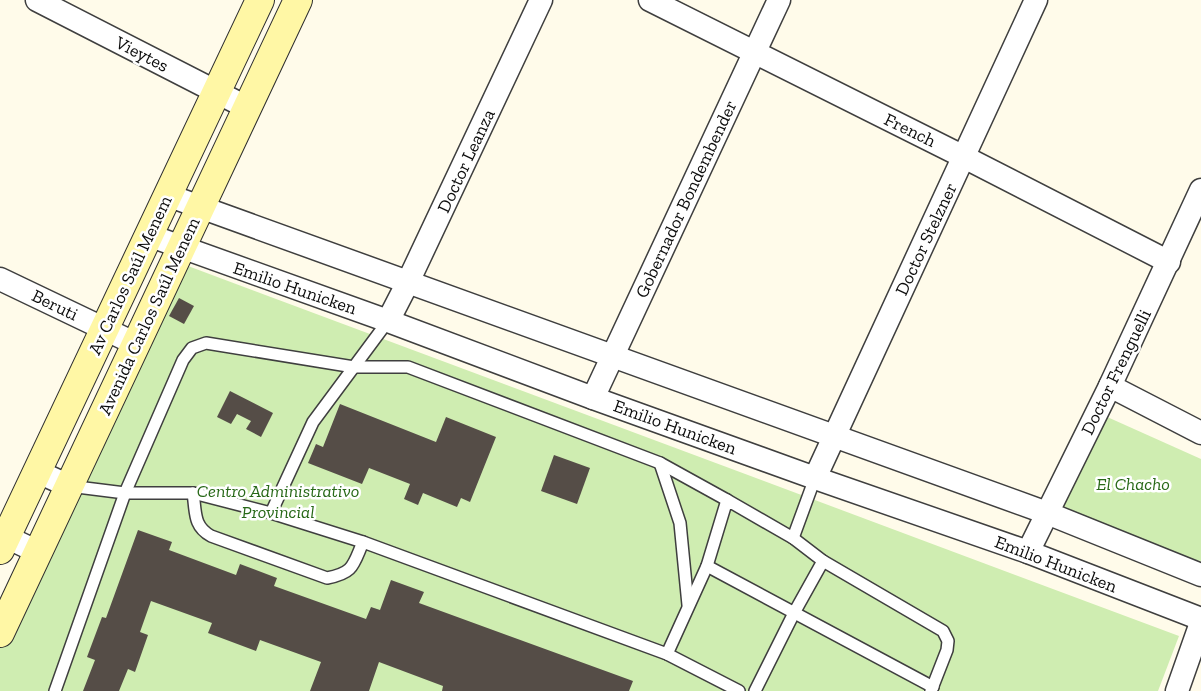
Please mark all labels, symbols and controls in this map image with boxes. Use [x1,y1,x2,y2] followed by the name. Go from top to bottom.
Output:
[111,31,172,77] street label: Vieytes
[631,97,741,301] street label: Gobernador Bondembender
[432,105,500,216] street label: Doctor Leanza
[881,108,939,152] street label: French
[890,179,962,299] street label: Doctor Stelzner
[83,192,177,358] street label: Av Carlos Saúl Menem
[94,213,205,418] street label: Avenida Carlos Saúl Menem
[230,257,360,320] street label: Emilio Hunicken
[28,284,82,326] street label: Beruti
[1076,306,1156,438] street label: Doctor Frenguelli
[611,395,740,460] street label: Emilio Hunicken
[1096,473,1170,495] park label: El Chacho
[197,480,359,523] park label: Centro Administrativo Provincial
[992,531,1121,598] street label: Emilio Hunicken

